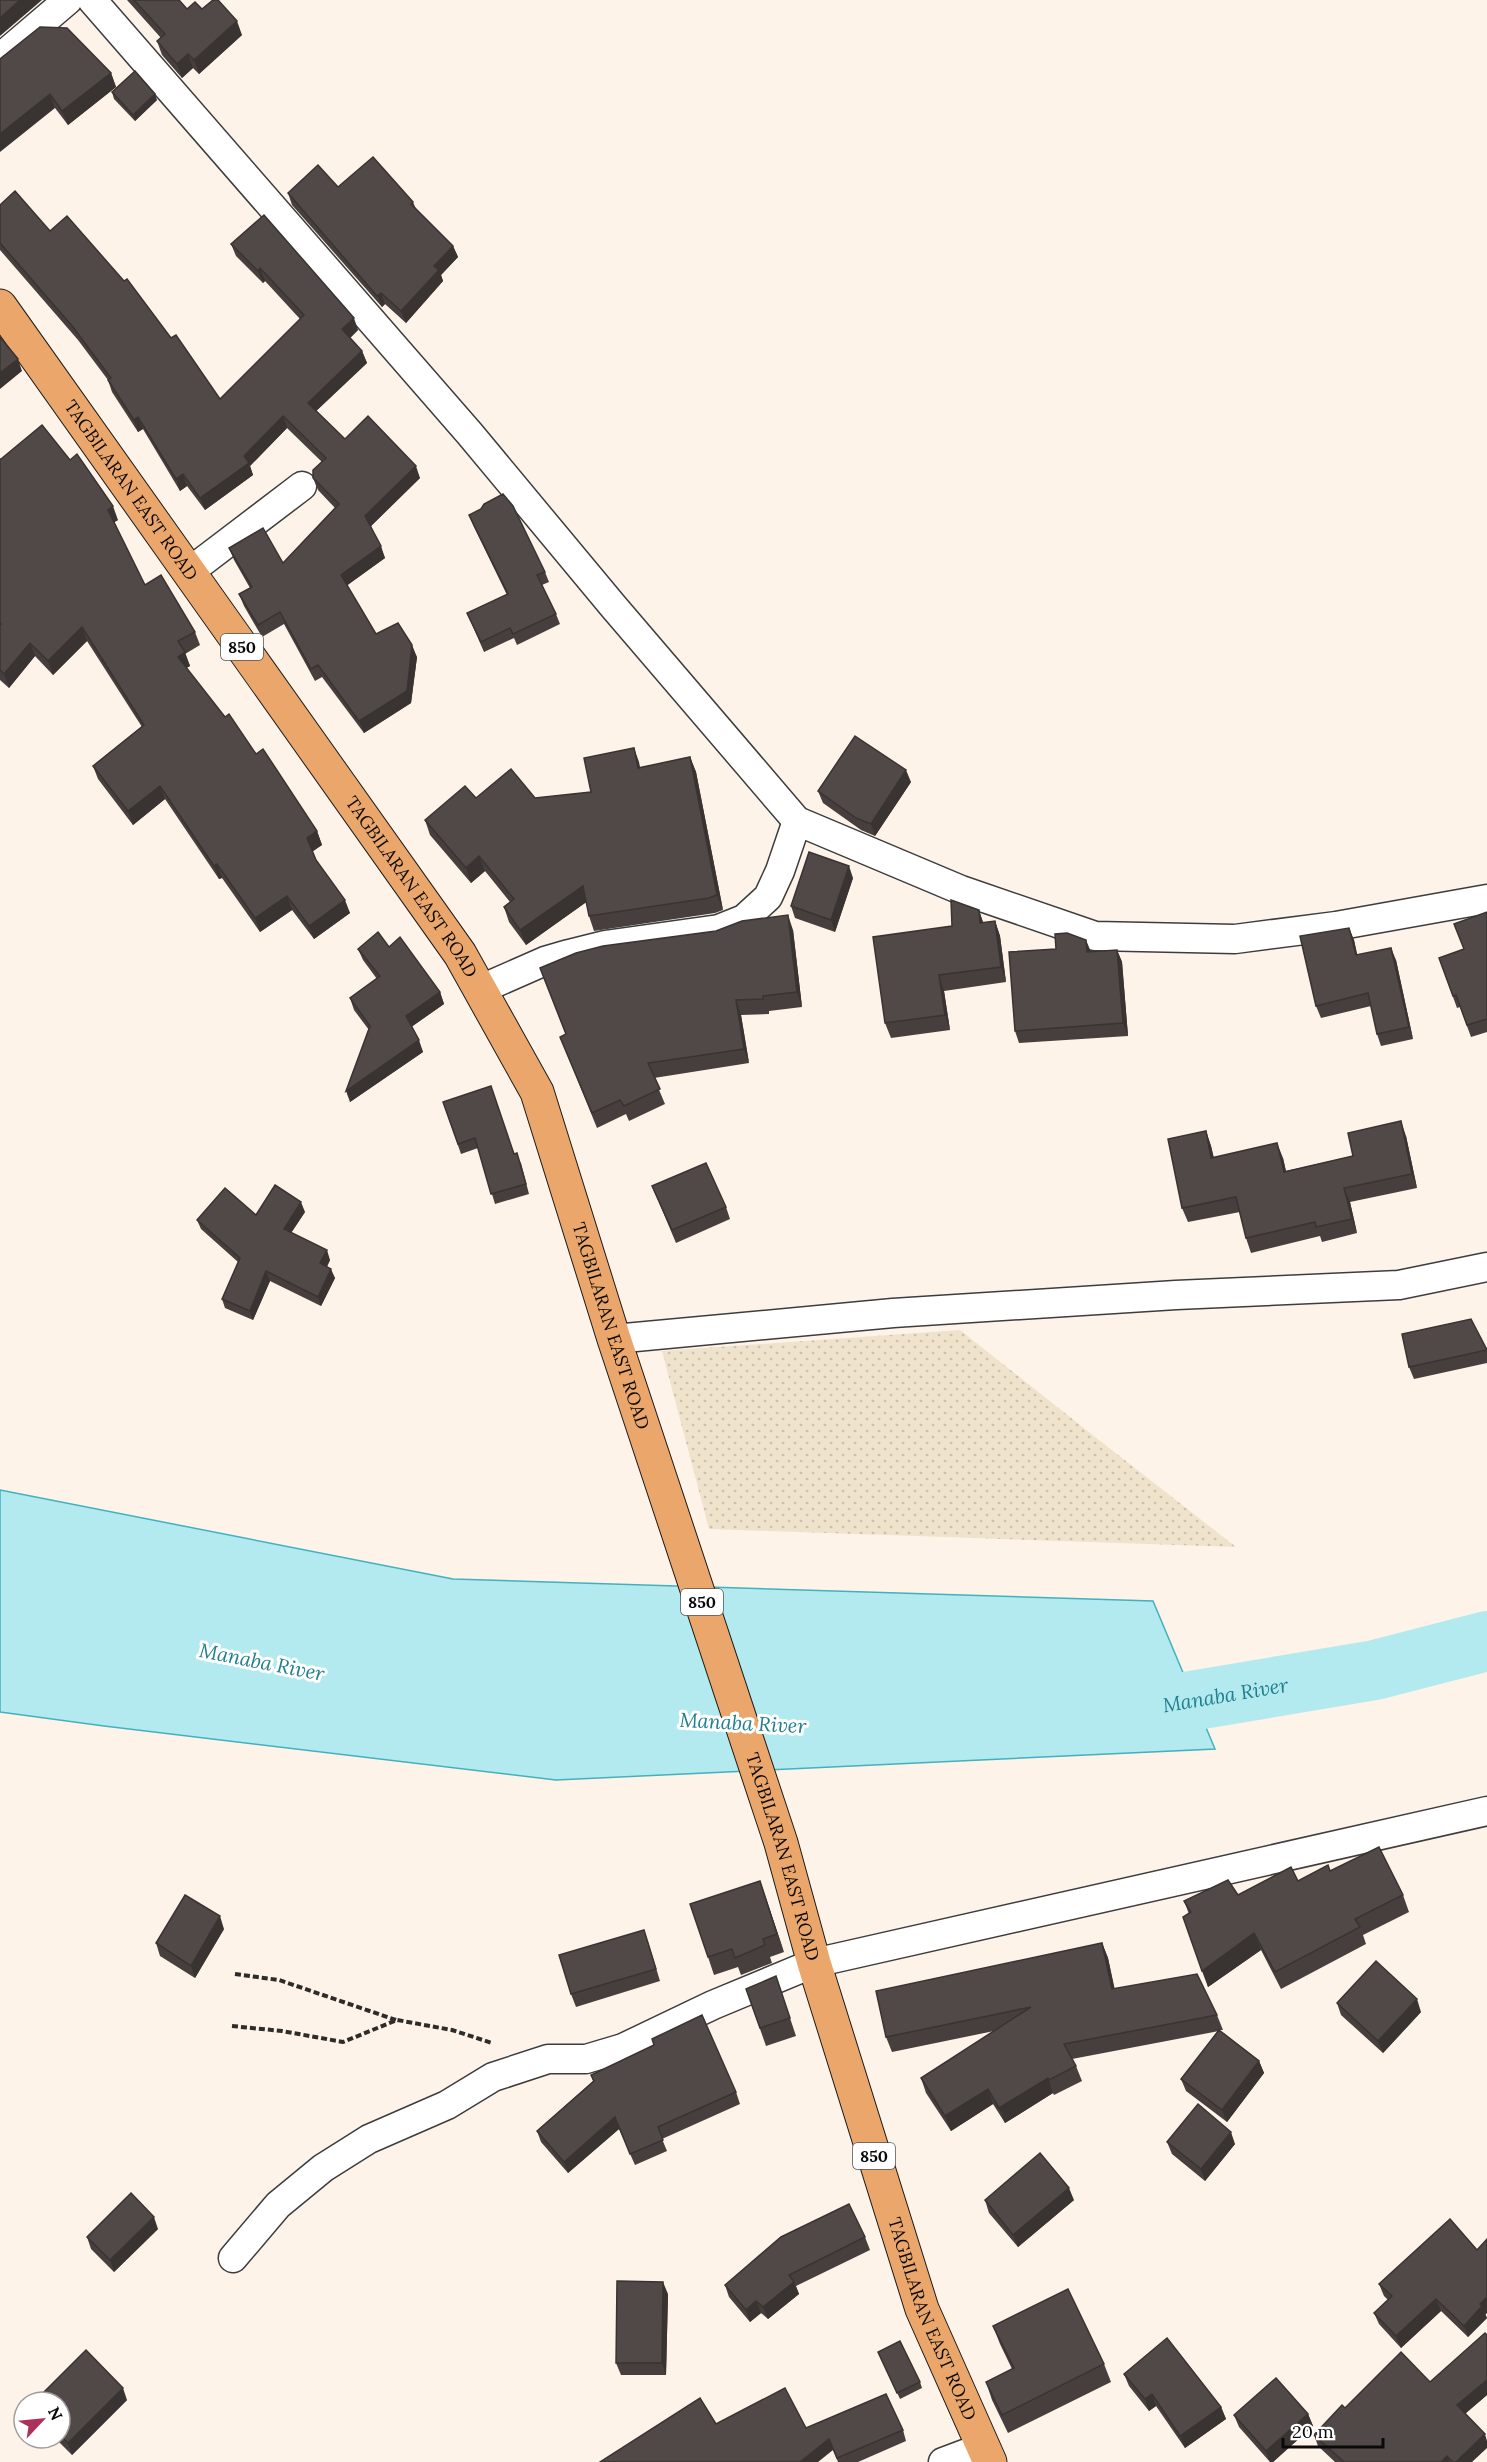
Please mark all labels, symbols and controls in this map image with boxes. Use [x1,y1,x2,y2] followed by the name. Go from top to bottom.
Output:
[59,395,203,585] street label: TAGBILARAN EAST ROAD
[221,634,263,660] road number: 850
[341,792,483,981] street label: TAGBILARAN EAST ROAD
[567,1219,655,1432] street label: TAGBILARAN EAST ROAD
[681,1589,723,1615] road number: 850
[197,1637,328,1686] water label: Manaba River
[1161,1672,1291,1717] water label: Manaba River
[679,1707,808,1738] water label: Manaba River
[741,1750,825,1963] street label: TAGBILARAN EAST ROAD
[853,2143,895,2169] road number: 850
[883,2214,982,2424] street label: TAGBILARAN EAST ROAD
[12,2390,72,2450] north arrow
[44,2403,67,2423] text: N
[1283,2411,1384,2449] scale bar
[1292,2420,1334,2443] text: 20 m

